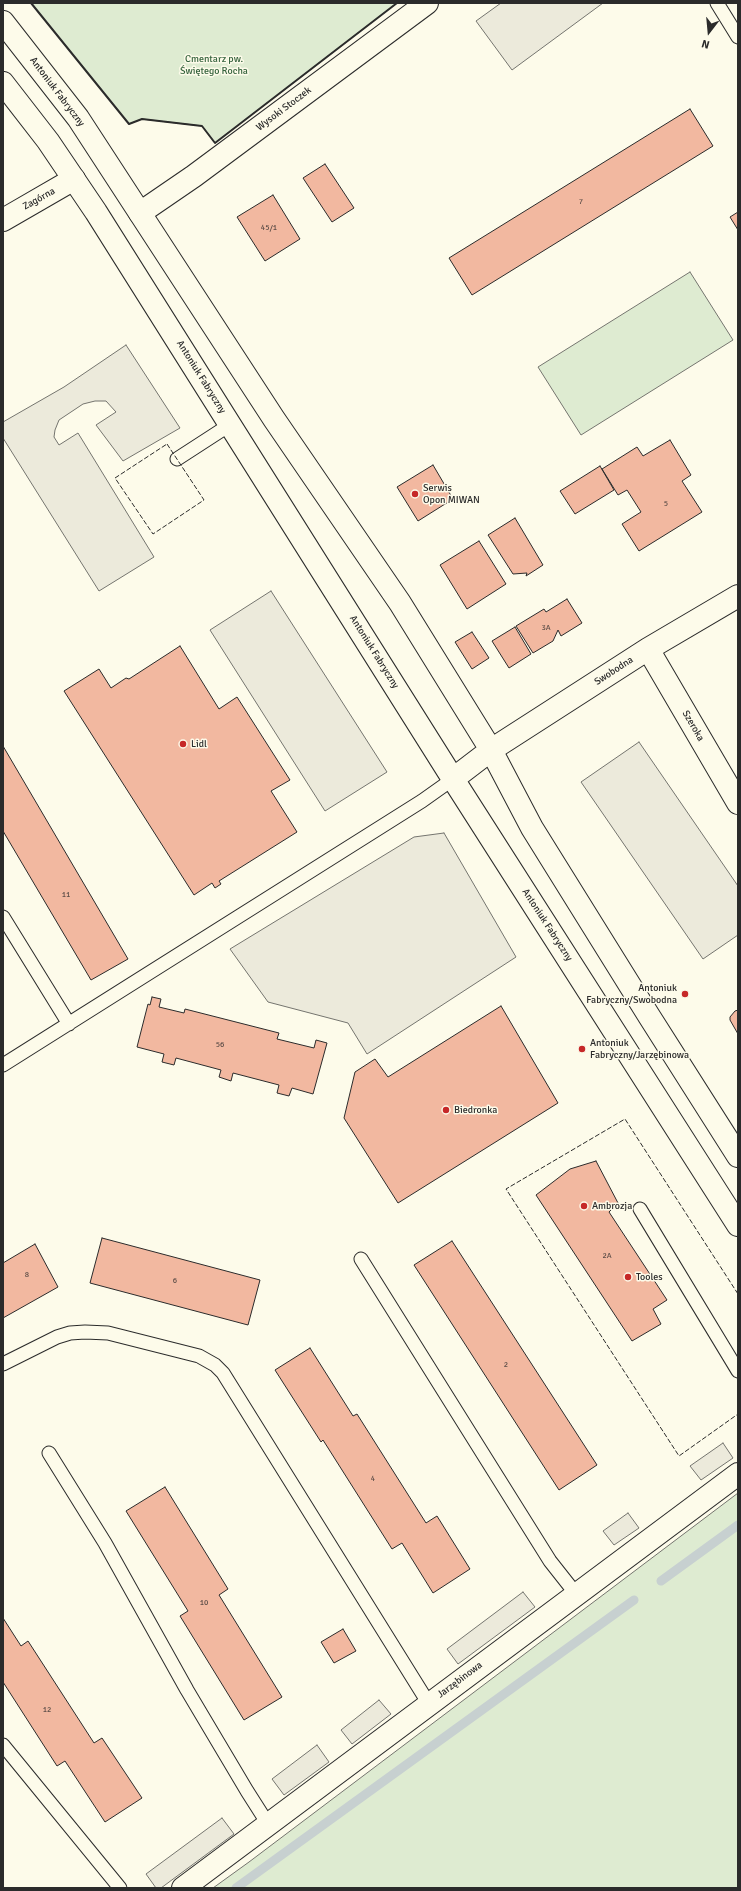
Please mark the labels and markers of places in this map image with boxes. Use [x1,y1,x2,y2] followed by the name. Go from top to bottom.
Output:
[423,482,480,506] place label: Serwis Opon MIWAN
[410,489,420,499] marker: Serwis Opon MIWAN
[191,738,207,750] place label: Lidl
[178,739,188,749] marker: Lidl
[586,982,677,1006] place label: Antoniuk Fabryczny/Swobodna
[680,989,690,999] marker: Antoniuk Fabryczny/Swobodna
[590,1037,689,1060] place label: Antoniuk Fabryczny/Jarzębinowa
[577,1044,587,1054] marker: Antoniuk Fabryczny/Jarzębinowa
[454,1104,497,1116] place label: Biedronka
[441,1105,451,1115] marker: Biedronka
[592,1200,632,1212] place label: Ambrozja
[579,1201,589,1211] marker: Ambrozja
[636,1271,663,1283] place label: Tooles
[623,1272,633,1282] marker: Tooles

